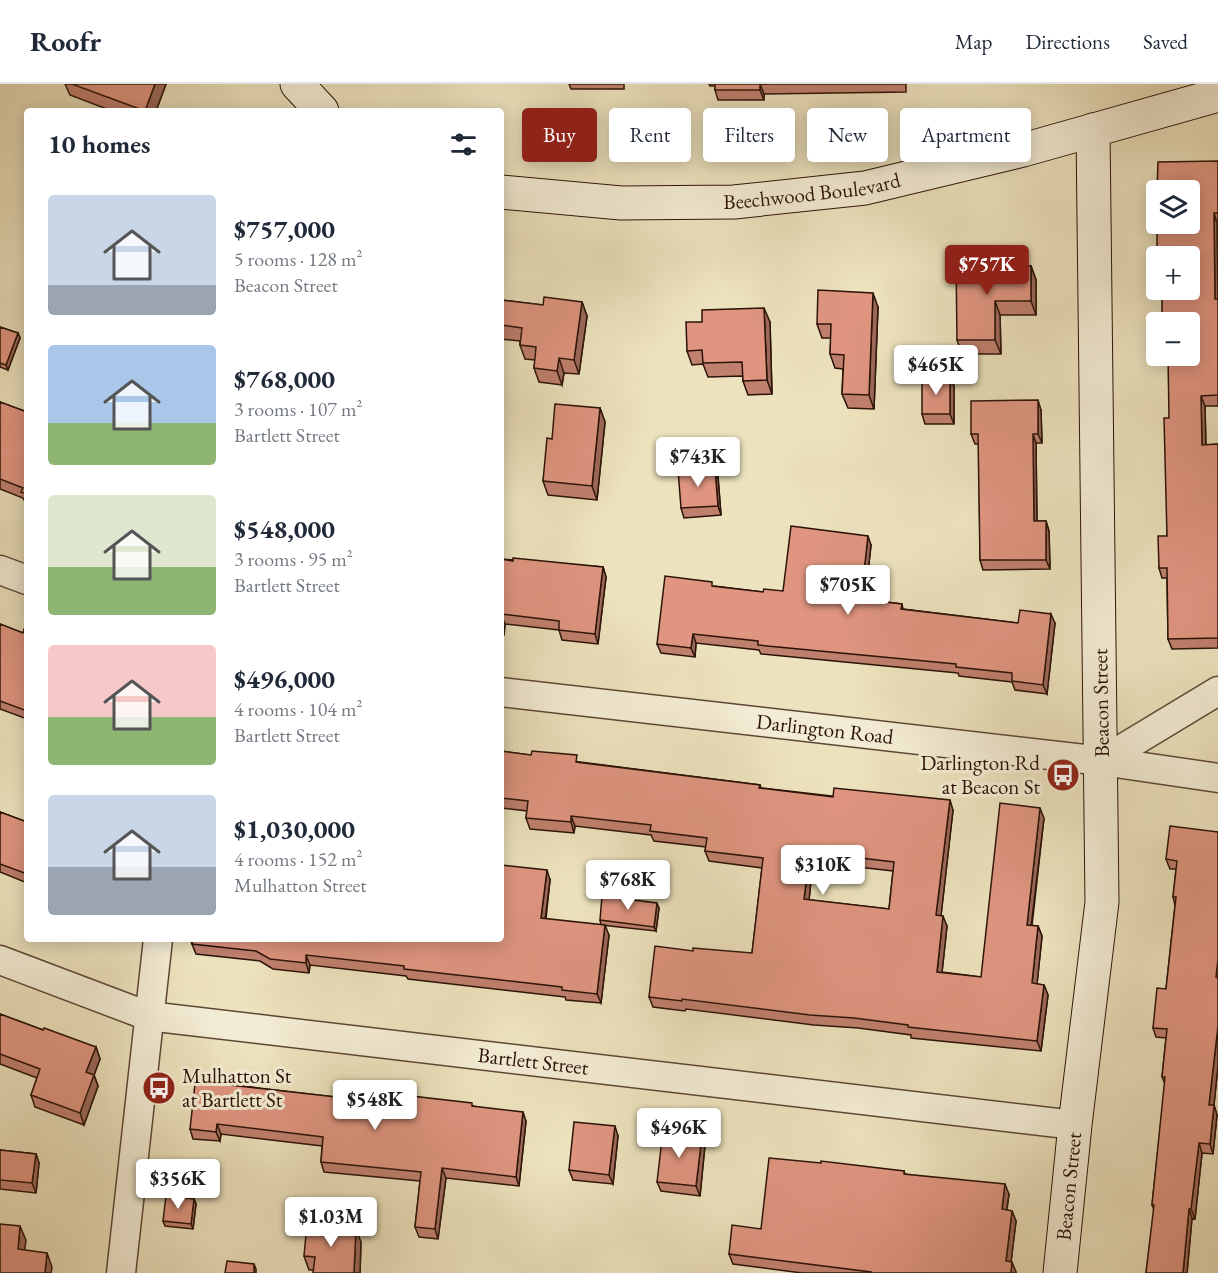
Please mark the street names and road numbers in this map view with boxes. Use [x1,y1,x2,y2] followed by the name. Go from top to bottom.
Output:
[723,166,903,215] street label: Beechwood Boulevard
[1086,648,1115,758] street label: Beacon Street
[755,707,895,750] street label: Darlington Road
[476,1041,590,1081] street label: Bartlett Street
[1049,1130,1087,1242] street label: Beacon Street

